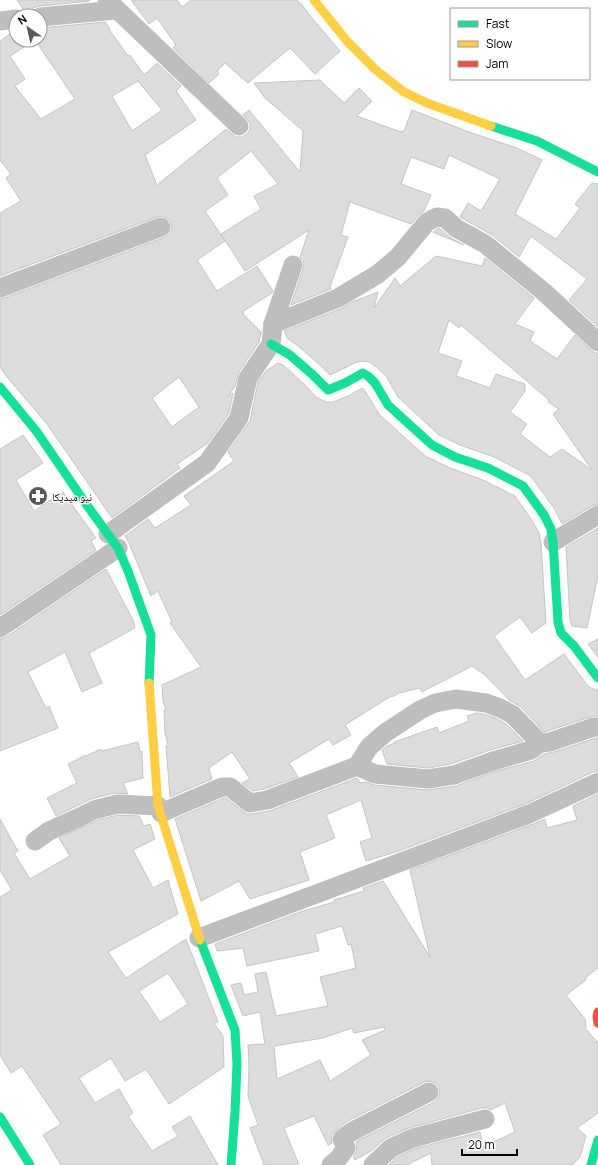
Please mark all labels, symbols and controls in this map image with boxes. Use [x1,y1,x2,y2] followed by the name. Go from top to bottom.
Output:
[8,8,48,48] north arrow
[450,8,590,80] legend
[15,11,30,28] text: N
[486,15,510,32] text: Fast
[486,35,512,52] text: Slow
[486,55,508,72] text: Jam
[27,485,49,507] pharmacy icon: نيو ميديكا
[52,489,92,504] place label: نيو ميديكا
[462,1131,517,1157] scale bar
[468,1136,495,1153] text: 20 m

